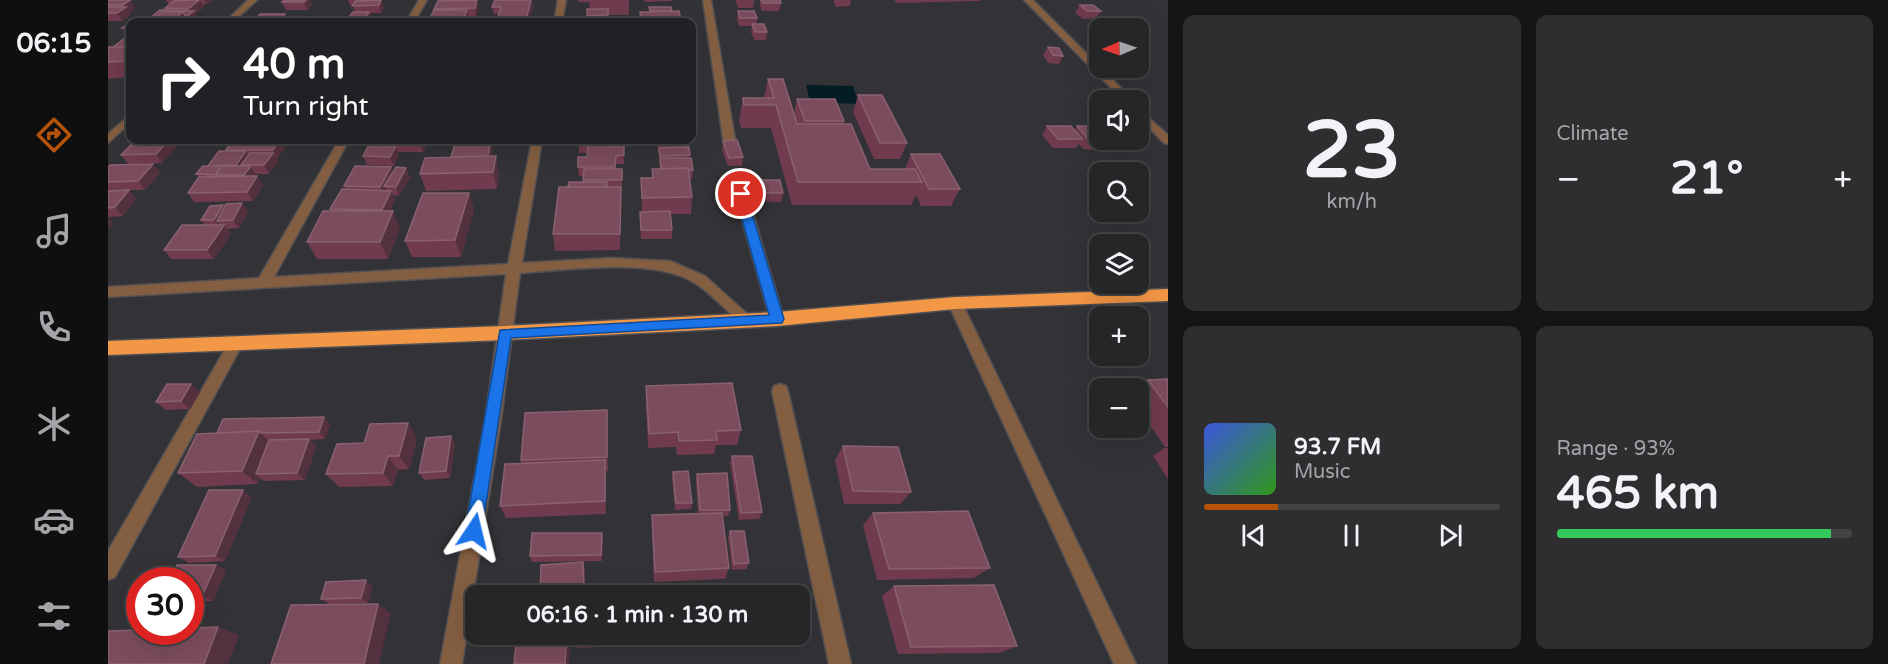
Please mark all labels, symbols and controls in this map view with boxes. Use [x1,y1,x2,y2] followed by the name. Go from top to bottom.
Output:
[1089,18,1149,78] north arrow
[1089,18,1149,438] map controls
[17,27,91,60] text: 06:15
[243,39,345,90] text: 40 m
[144,42,222,120] icon: right
[243,90,369,123] text: Turn right
[1089,90,1149,150] button: sound
[1303,104,1401,198] text: 23
[33,114,75,156] icon: directions
[1557,122,1629,146] text: Climate
[1670,152,1743,206] text: 21°
[1557,160,1580,199] text: −
[1833,160,1852,199] text: +
[1089,162,1149,222] button: search
[715,168,766,219] pin
[724,177,757,210] icon: arrive
[1327,190,1377,214] text: km/h
[33,210,75,252] icon: music
[1089,234,1149,294] button: layers
[33,306,75,348] icon: phone
[1089,306,1149,366] button: +
[1089,378,1149,438] button: −
[33,403,75,445] icon: climate
[1294,434,1381,460] text: 93.7 FM
[1557,437,1675,461] text: Range · 93%
[1294,460,1350,484] text: Music
[1557,467,1719,521] text: 465 km
[33,499,75,541] icon: car
[442,499,506,563] position arrow
[1237,519,1270,552] icon: previous
[1335,519,1368,552] icon: pause
[1434,519,1467,552] icon: next
[126,567,204,645] speed limit sign: 30
[33,595,75,637] icon: filters
[527,602,748,628] text: 06:16 · 1 min · 130 m

